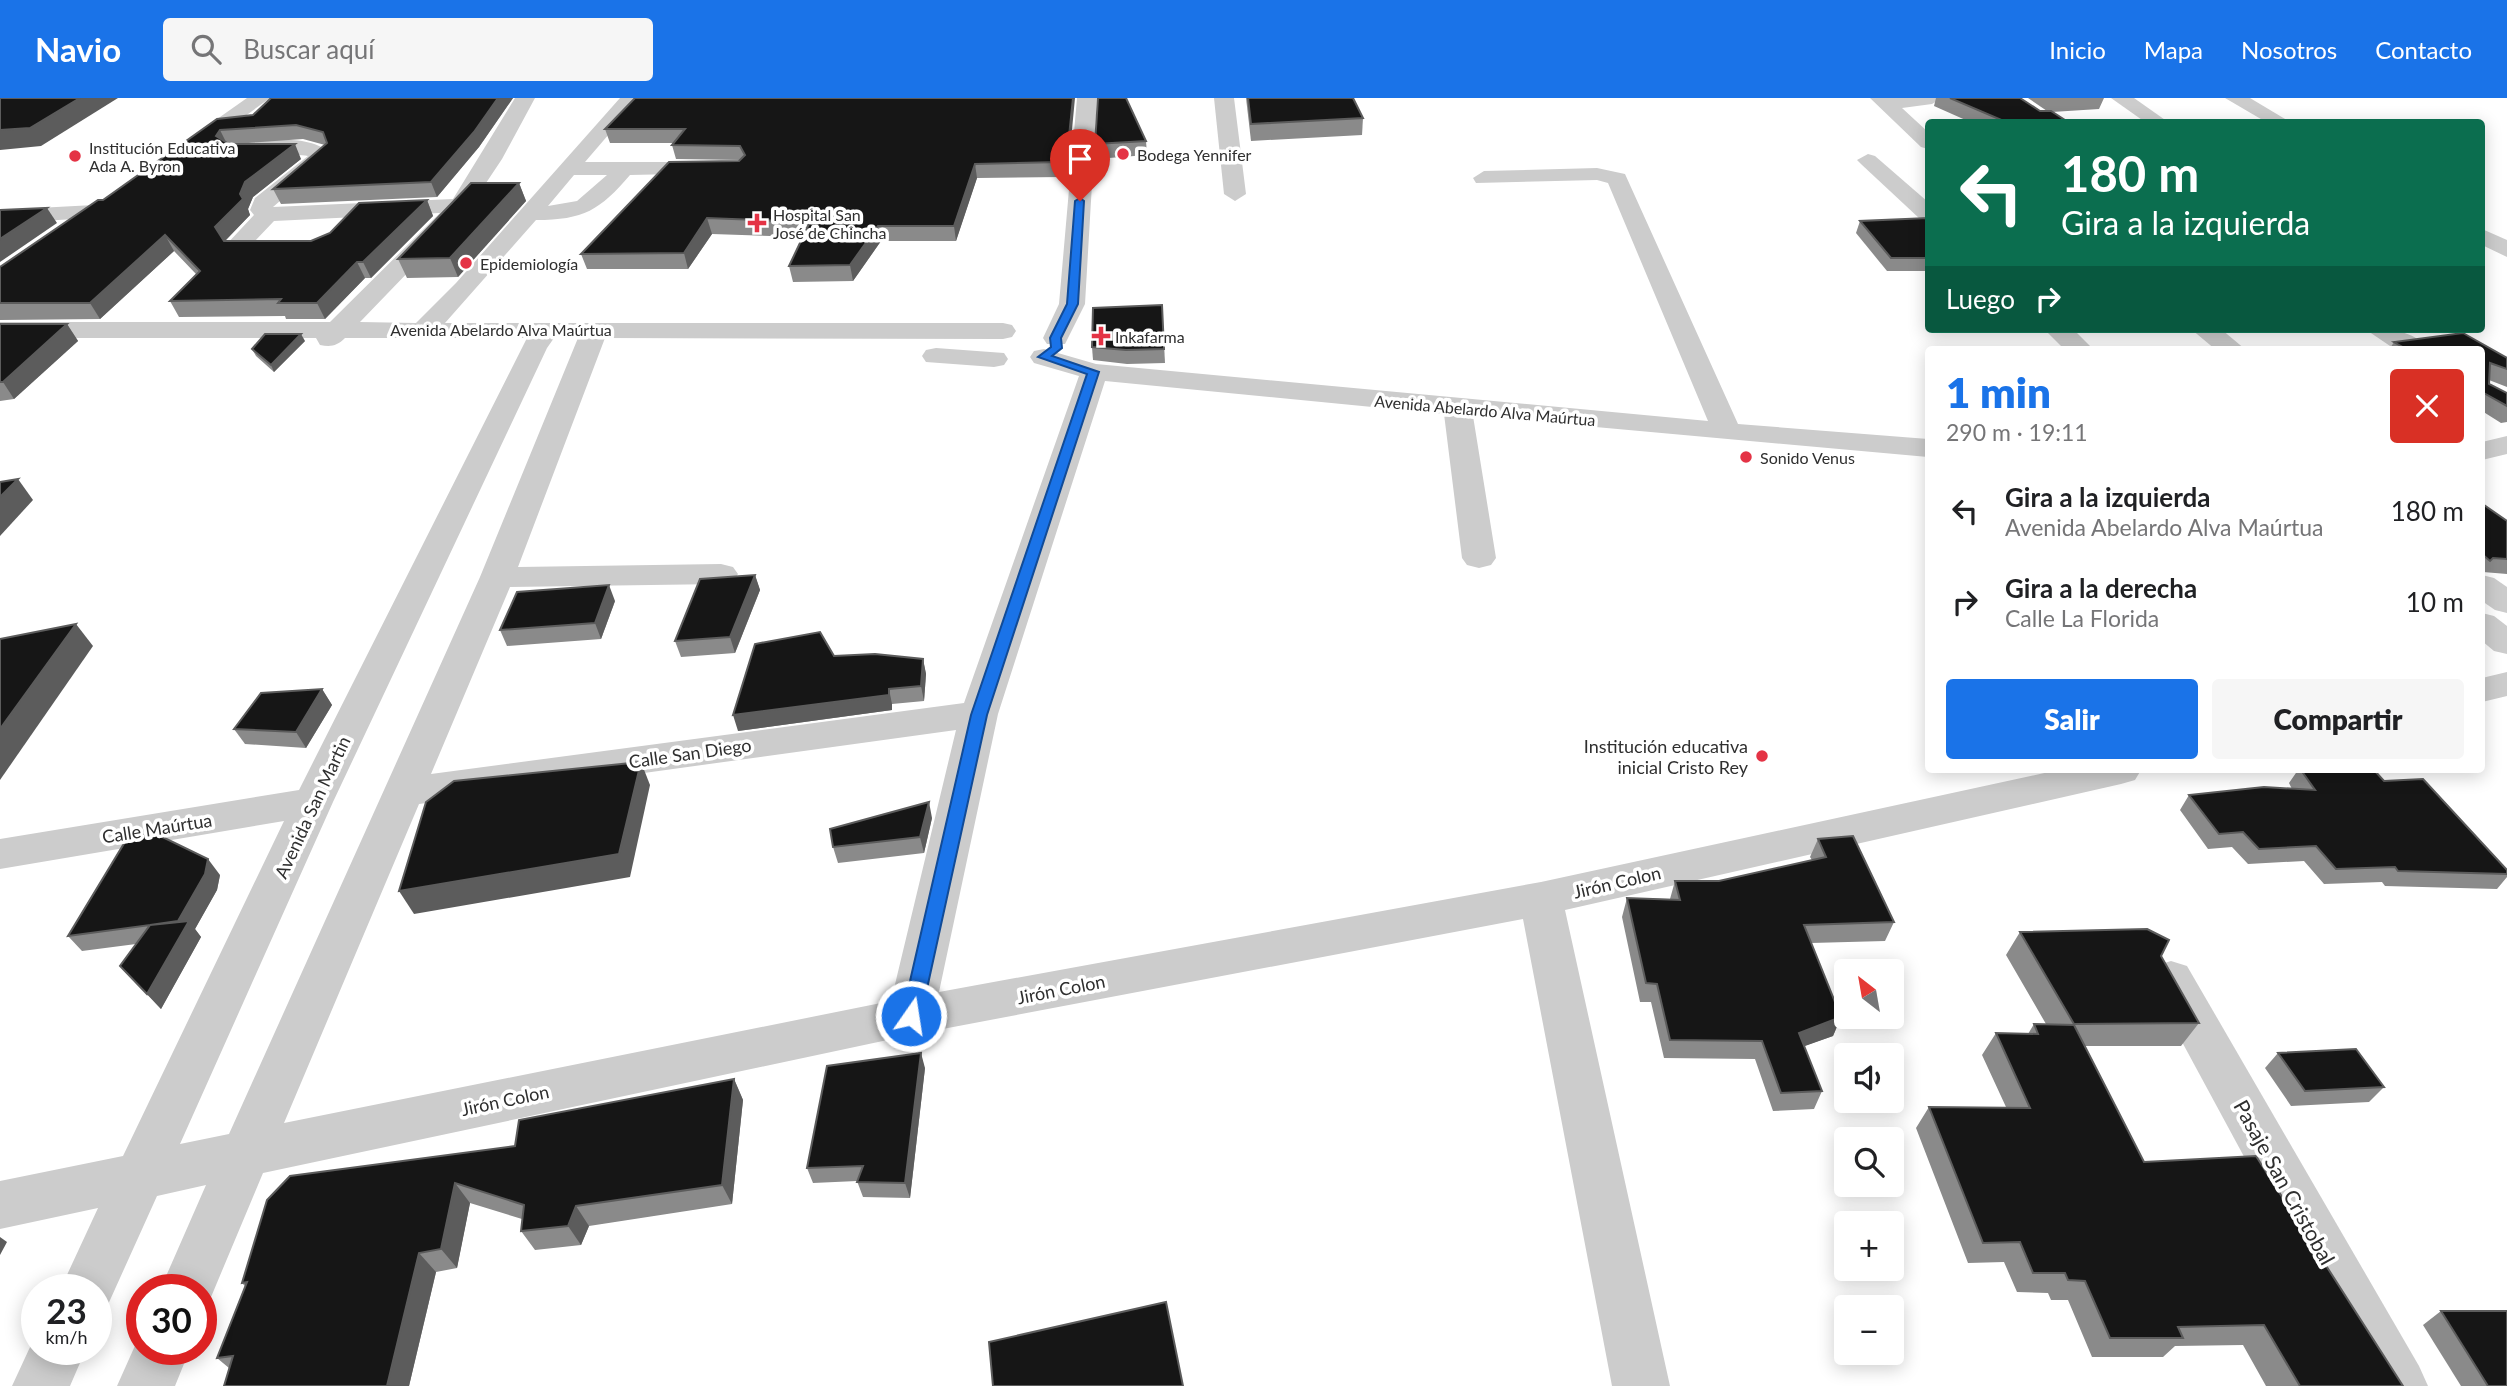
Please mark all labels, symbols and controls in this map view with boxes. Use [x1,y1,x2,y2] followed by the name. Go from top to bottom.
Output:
[163,18,653,81] search box
[35,29,121,69] text: Navio
[187,30,225,68] icon: search
[243,33,375,65] text: Buscar aquí
[2049,35,2106,64] text: Inicio
[2144,35,2203,64] text: Mapa
[2241,35,2337,64] text: Nosotros
[2375,35,2472,64] text: Contacto
[1050,129,1110,201] pin
[89,138,235,175] place label: Institución Educativa Ada A. Byron
[1061,140,1099,178] icon: arrive
[2061,144,2199,202] text: 180 m
[1137,145,1252,164] place label: Bodega Yennifer
[1115,146,1131,162] marker: Bodega Yennifer
[1946,147,2037,238] icon: left
[67,148,83,164] marker: Institución Educativa Ada A. Byron
[2061,203,2310,242] text: Gira a la izquierda
[773,205,886,242] place label: Hospital San José de Chincha
[747,213,767,233] marker: Hospital San José de Chincha
[480,254,578,273] place label: Epidemiología
[458,255,474,271] marker: Epidemiología
[2029,280,2067,318] icon: right
[1946,283,2015,315] text: Luego
[390,320,612,339] street label: Avenida Abelardo Alva Maúrtua
[1115,327,1185,346] place label: Inkafarma
[1093,328,1109,344] marker: Inkafarma
[1946,367,2051,417] text: 1 min
[2390,369,2464,443] button: close
[1374,391,1596,429] street label: Avenida Abelardo Alva Maúrtua
[1946,418,2088,446] text: 290 m · 19:11
[1760,448,1855,467] place label: Sonido Venus
[1738,449,1754,465] marker: Sonido Venus
[2005,481,2211,513] text: Gira a la izquierda
[1946,492,1984,530] icon: left
[2391,495,2464,527] text: 180 m
[2005,513,2324,541] text: Avenida Abelardo Alva Maúrtua
[2005,572,2197,604] text: Gira a la derecha
[1946,583,1984,621] icon: right
[2406,586,2464,618] text: 10 m
[2005,604,2159,632] text: Calle La Florida
[1946,679,2198,759] button: Salir
[2212,679,2464,759] button: Compartir
[269,732,355,882] street label: Avenida San Martin
[627,734,753,772] street label: Calle San Diego
[1584,735,1749,778] place label: Institución educativa inicial Cristo Rey
[1754,748,1770,764] marker: Institución educativa inicial Cristo Rey
[100,808,214,848] street label: Calle Maúrtua
[1571,861,1663,903] street label: Jirón Colon
[1834,959,1904,1029] north arrow
[1834,959,1904,1365] map controls
[1015,970,1107,1008] street label: Jirón Colon
[874,979,948,1053] position arrow
[1834,1043,1904,1113] button: sound
[459,1080,551,1120] street label: Jirón Colon
[2229,1095,2341,1269] street label: Pasaje San Cristobal
[1834,1127,1904,1197] button: search
[1834,1211,1904,1281] button: +
[126,1274,217,1365] speed limit sign: 30
[46,1289,87,1331] text: 23
[1834,1295,1904,1365] button: −
[45,1326,88,1348] text: km/h

